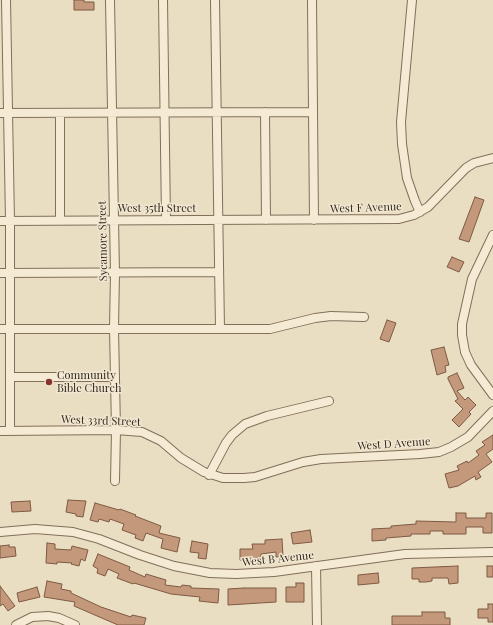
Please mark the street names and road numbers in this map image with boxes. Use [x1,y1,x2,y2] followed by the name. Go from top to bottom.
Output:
[330,200,402,216] street label: West F Avenue
[96,201,110,281] street label: Sycamore Street
[118,202,196,216] street label: West 35th Street
[61,413,141,429] street label: West 33rd Street
[357,435,431,453] street label: West D Avenue
[241,549,315,569] street label: West B Avenue

